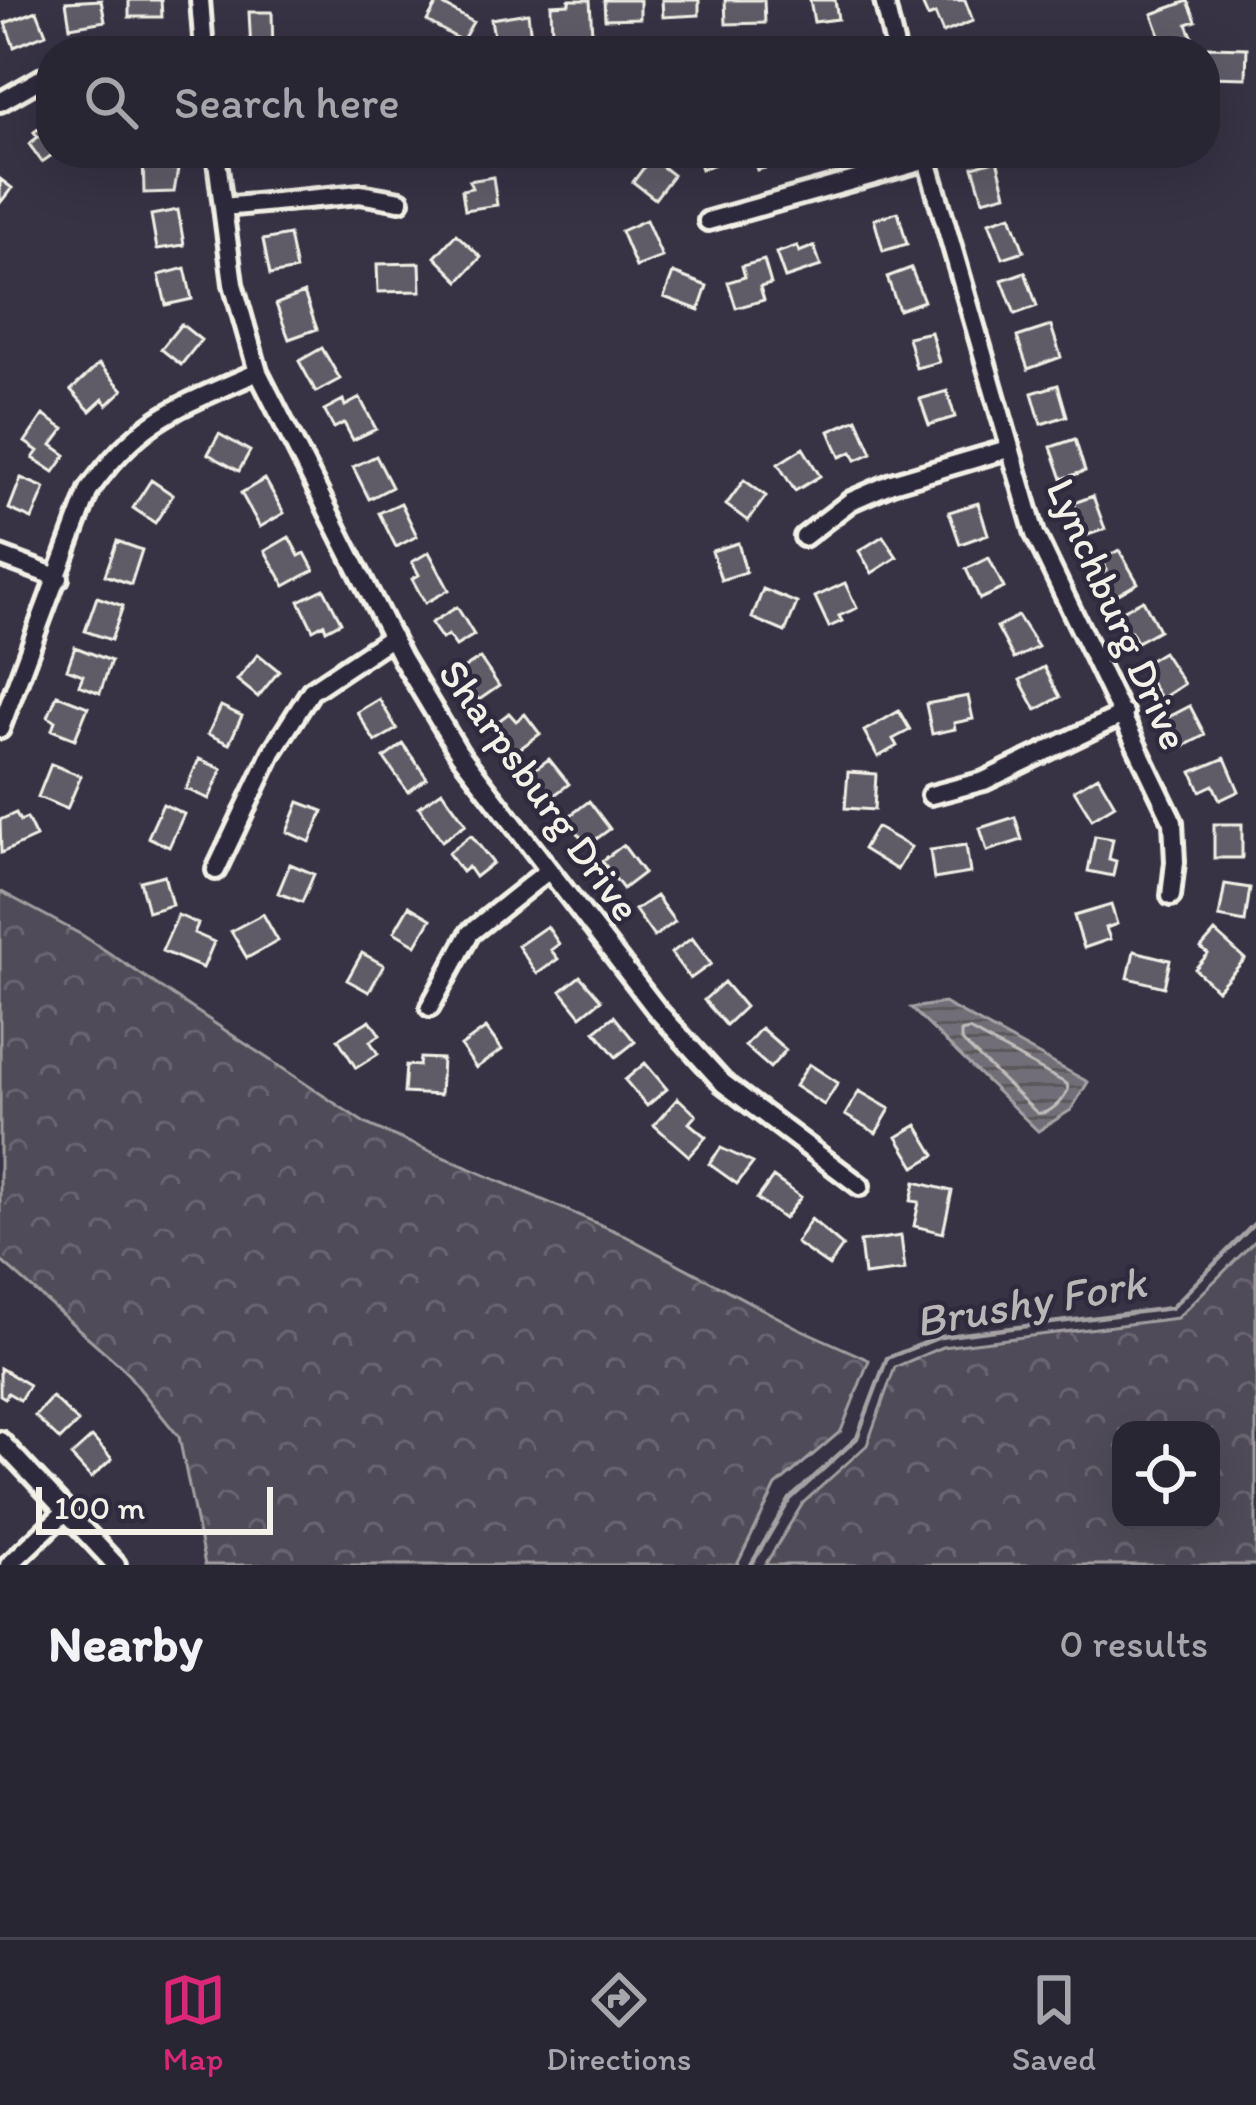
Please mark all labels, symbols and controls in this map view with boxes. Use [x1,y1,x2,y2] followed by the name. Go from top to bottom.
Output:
[36,36,1220,168] search box
[78,69,144,135] icon: search
[174,75,400,129] text: Search here
[1035,470,1201,758] street label: Lynchburg Drive
[428,649,652,931] street label: Sharpsburg Drive
[910,1254,1152,1348] water label: Brushy Fork
[1112,1421,1220,1529] map controls
[1112,1421,1220,1529] button: locate
[36,1481,273,1534] scale bar
[54,1488,145,1527] text: 100 m
[48,1613,203,1674] text: Nearby
[1059,1620,1208,1667] text: 0 results
[160,1967,226,2078] tab: Map
[546,1967,691,2078] tab: Directions
[1012,1967,1096,2078] tab: Saved

